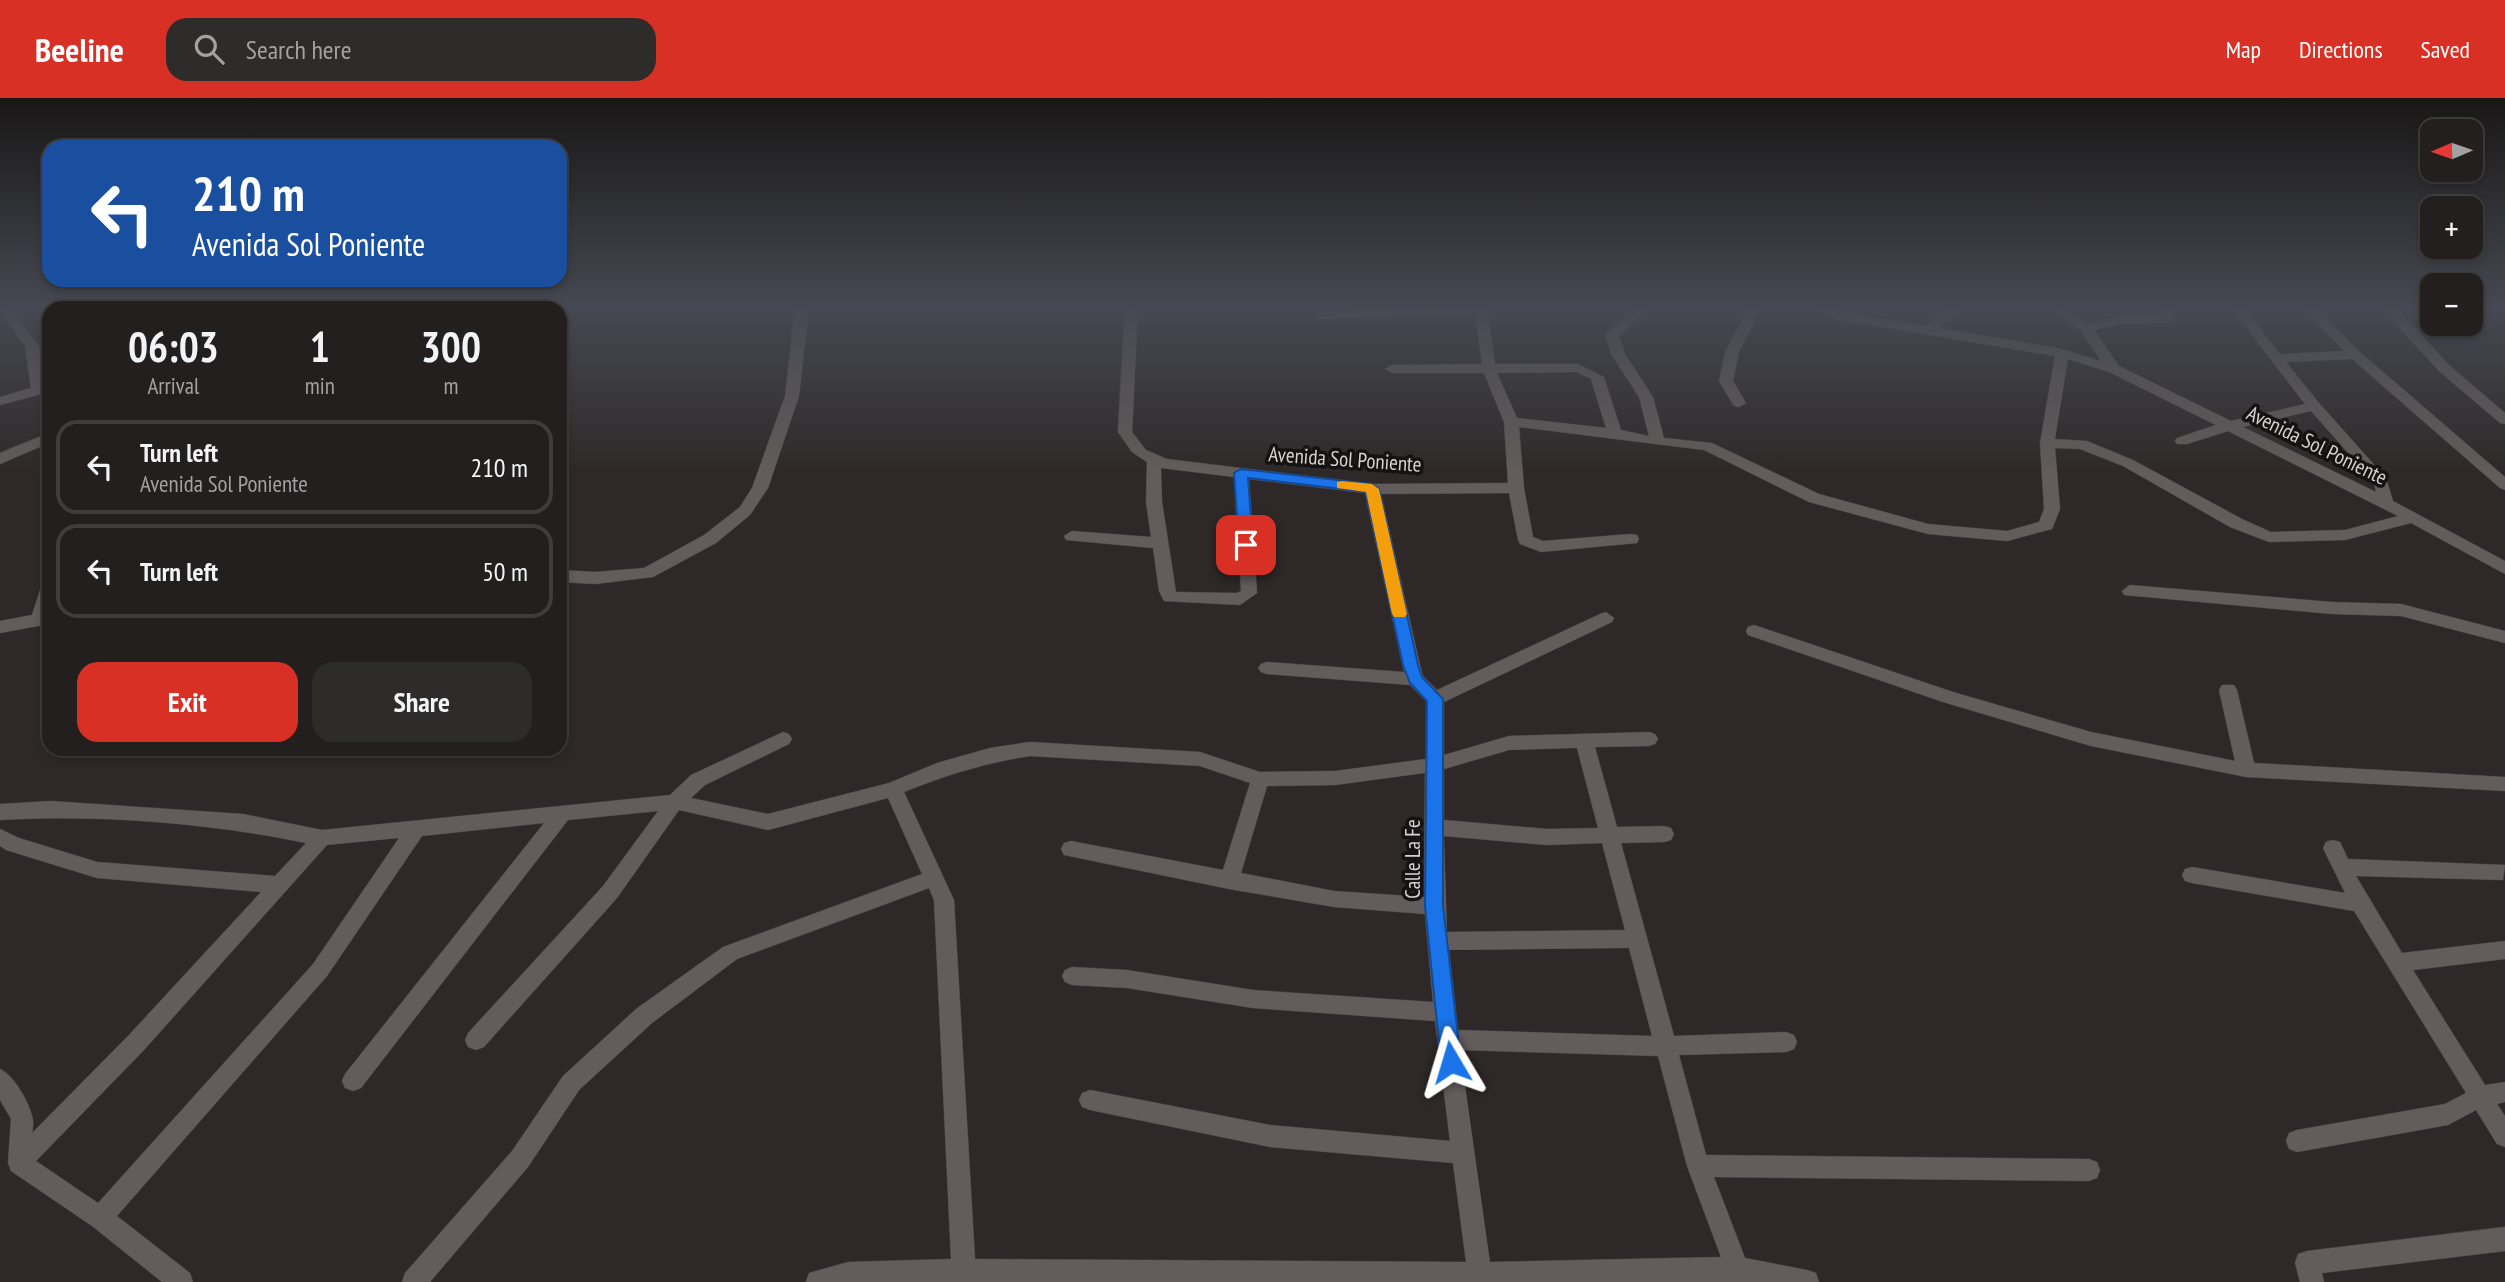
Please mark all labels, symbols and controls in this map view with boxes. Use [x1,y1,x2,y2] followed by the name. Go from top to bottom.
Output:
[166,18,656,81] search box
[35,28,124,71] text: Beeline
[190,30,228,68] icon: search
[246,33,351,66] text: Search here
[2226,34,2261,65] text: Map
[2299,34,2383,65] text: Directions
[2421,34,2470,65] text: Saved
[2420,119,2483,182] north arrow
[2420,119,2483,336] map controls
[192,161,305,225] text: 210 m
[77,168,168,259] icon: left
[2420,196,2483,259] button: +
[192,223,425,265] text: Avenida Sol Poniente
[2420,273,2483,336] button: −
[128,319,219,374] text: 06:03
[310,319,330,374] text: 1
[421,319,481,374] text: 300
[147,371,199,400] text: Arrival
[305,371,335,400] text: min
[443,371,458,400] text: m
[2242,399,2392,491] street label: Avenida Sol Poniente
[140,436,218,469] text: Turn left
[1268,440,1422,478] street label: Avenida Sol Poniente
[81,448,119,486] icon: left
[470,451,528,484] text: 210 m
[140,469,308,498] text: Avenida Sol Poniente
[1216,515,1276,575] pin
[1227,526,1265,564] icon: arrive
[81,552,119,590] icon: left
[140,555,218,588] text: Turn left
[482,555,528,588] text: 50 m
[77,662,298,742] button: Exit
[312,662,532,742] button: Share
[1399,819,1426,899] street label: Calle La Fe
[1414,1025,1488,1099] position arrow

